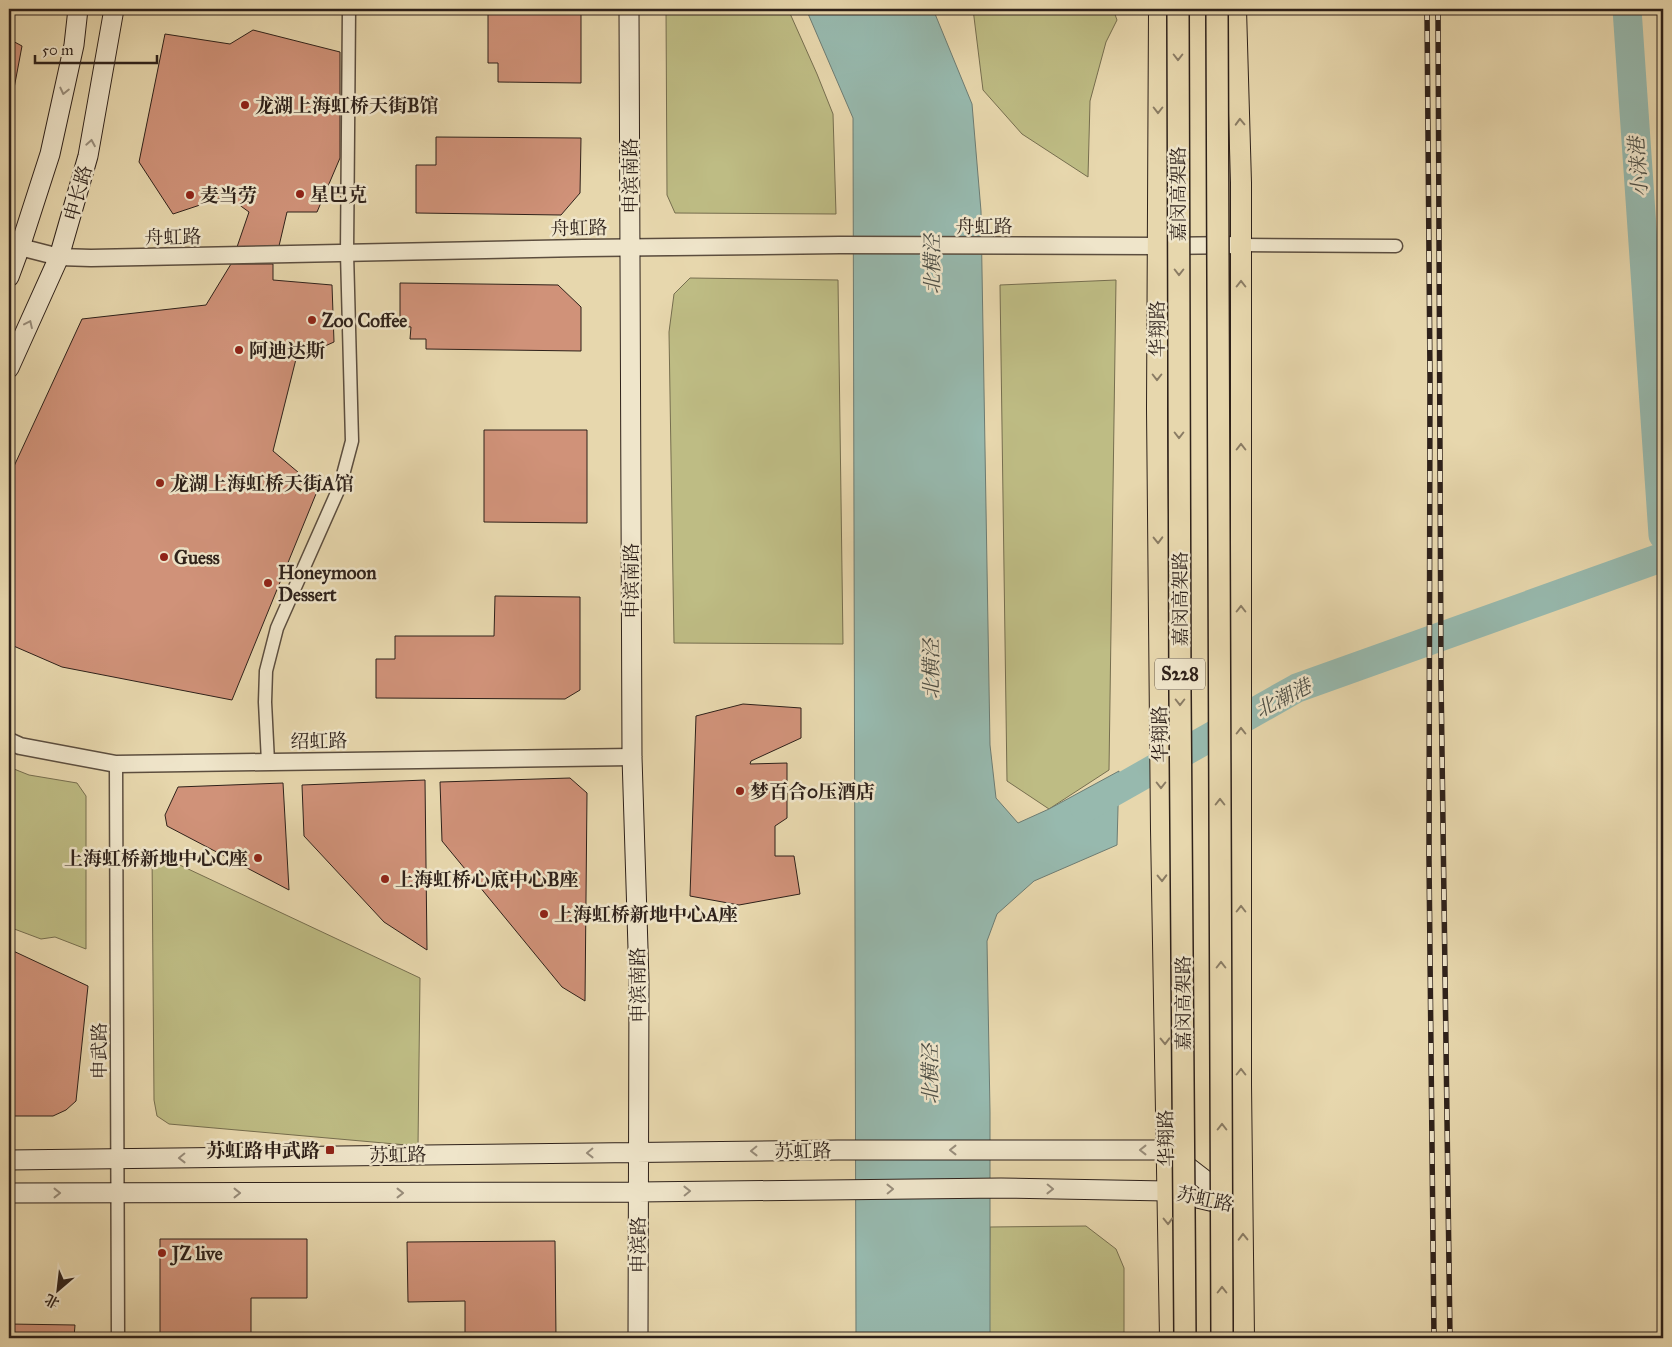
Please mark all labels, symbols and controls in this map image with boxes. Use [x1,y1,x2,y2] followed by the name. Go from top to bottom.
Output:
[35,32,158,64] scale bar
[42,41,74,59] text: 50 m
[1173,54,1183,62] one-way arrow
[59,87,70,96] one-way arrow
[255,94,439,117] place label: 龙湖上海虹桥天街B馆
[239,99,251,111] marker: 龙湖上海虹桥天街B馆
[1153,106,1163,114] one-way arrow
[1234,118,1245,126] one-way arrow
[1624,133,1652,198] water label: 小涞港
[619,138,642,214] street label: 申滨南路
[85,139,95,147] one-way arrow
[1167,146,1190,242] street label: 嘉闵高架路
[59,162,97,224] street label: 申长路
[310,183,367,206] place label: 星巴克
[200,184,257,207] place label: 麦当劳
[294,188,306,200] marker: 星巴克
[184,189,196,201] marker: 麦当劳
[955,215,1013,238] street label: 舟虹路
[550,216,608,240] street label: 舟虹路
[144,225,202,249] street label: 舟虹路
[920,232,944,294] water label: 北横泾
[1173,269,1184,277] one-way arrow
[1236,280,1246,288] one-way arrow
[1146,300,1169,358] street label: 华翔路
[322,309,407,332] place label: Zoo Coffee
[306,314,318,326] marker: Zoo Coffee
[23,320,34,329] one-way arrow
[249,339,325,362] place label: 阿迪达斯
[233,344,245,356] marker: 阿迪达斯
[1152,374,1162,382] one-way arrow
[1174,432,1184,439] one-way arrow
[1236,443,1246,450] one-way arrow
[170,472,354,495] place label: 龙湖上海虹桥天街A馆
[154,477,166,489] marker: 龙湖上海虹桥天街A馆
[1153,536,1163,544] one-way arrow
[620,543,643,619] street label: 申滨南路
[174,546,220,569] place label: Guess
[158,551,170,563] marker: Guess
[1169,551,1192,647] street label: 嘉闵高架路
[278,561,377,606] place label: Honeymoon Dessert
[262,577,274,589] marker: Honeymoon Dessert
[1236,605,1246,613] one-way arrow
[919,637,943,699] water label: 北横泾
[1155,659,1205,690] road number: S228
[1251,672,1318,722] water label: 北潮港
[1175,699,1185,707] one-way arrow
[1148,705,1172,763] street label: 华翔路
[1236,727,1246,735] one-way arrow
[290,729,348,753] street label: 绍虹路
[750,780,875,803] place label: 梦百合0压酒店
[1156,781,1166,789] one-way arrow
[734,785,746,797] marker: 梦百合0压酒店
[1215,798,1225,806] one-way arrow
[64,847,248,870] place label: 上海虹桥新地中心C座
[252,852,264,864] marker: 上海虹桥新地中心C座
[395,868,579,891] place label: 上海虹桥心底中心B座
[379,873,391,885] marker: 上海虹桥心底中心B座
[1157,875,1167,883] one-way arrow
[554,903,738,926] place label: 上海虹桥新地中心A座
[1236,905,1246,912] one-way arrow
[538,908,550,920] marker: 上海虹桥新地中心A座
[626,947,650,1023] street label: 申滨南路
[1172,955,1195,1051] street label: 嘉闵高架路
[1216,960,1226,968] one-way arrow
[88,1022,111,1080] street label: 申武路
[1160,1038,1170,1045] one-way arrow
[918,1042,942,1104] water label: 北横泾
[1236,1067,1246,1075] one-way arrow
[1154,1109,1178,1167] street label: 华翔路
[1217,1123,1227,1130] one-way arrow
[206,1139,320,1162] place label: 苏虹路申武路
[774,1139,832,1163] street label: 苏虹路
[369,1143,427,1167] street label: 苏虹路
[324,1144,336,1156] marker: 苏虹路申武路
[949,1145,956,1155] one-way arrow
[1139,1145,1146,1155] one-way arrow
[750,1146,758,1156] one-way arrow
[585,1148,593,1158] one-way arrow
[178,1153,186,1163] one-way arrow
[1175,1182,1235,1216] street label: 苏虹路
[886,1184,894,1195] one-way arrow
[1046,1184,1054,1194] one-way arrow
[683,1186,691,1197] one-way arrow
[54,1188,62,1198] one-way arrow
[234,1188,242,1198] one-way arrow
[396,1188,404,1198] one-way arrow
[627,1216,650,1274] street label: 申滨路
[1163,1218,1173,1225] one-way arrow
[1238,1233,1248,1240] one-way arrow
[169,1242,223,1266] place label: JZ live
[156,1247,168,1259] marker: JZ live
[32,1264,82,1314] north arrow
[1217,1285,1227,1293] one-way arrow
[42,1290,62,1312] text: 北

